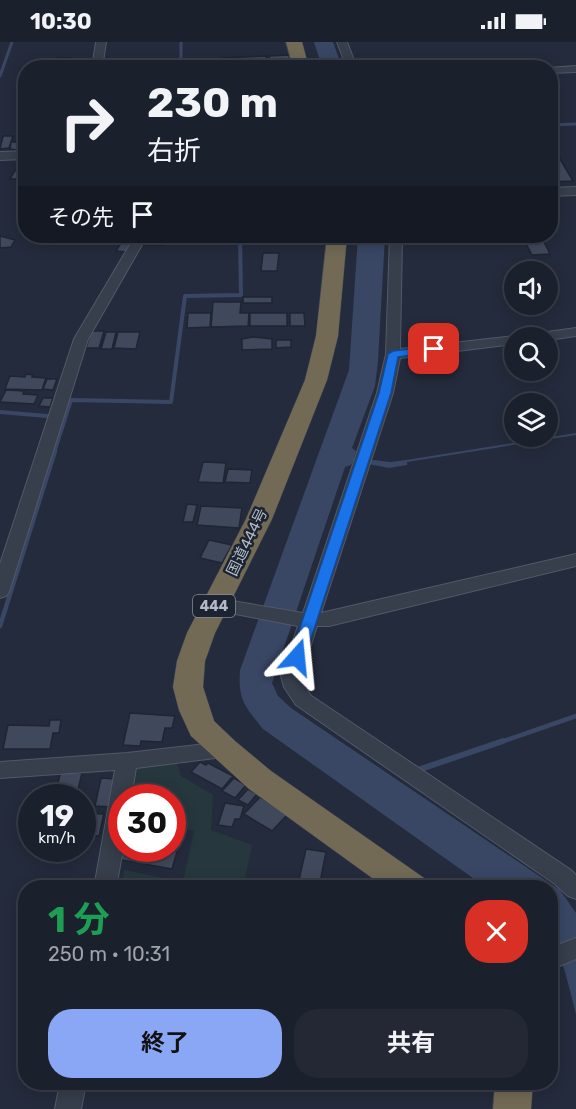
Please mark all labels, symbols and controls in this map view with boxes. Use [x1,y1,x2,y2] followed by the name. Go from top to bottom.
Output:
[30,8,92,35] text: 10:30
[147,78,278,128] text: 230 m
[48,84,126,162] icon: right
[147,135,201,167] text: 右折
[126,198,159,231] icon: arrive
[48,204,114,231] text: その先
[504,261,558,447] map controls
[504,261,558,315] button: sound
[408,323,459,374] pin
[504,327,558,381] button: search
[417,332,450,365] icon: arrive
[504,393,558,447] button: layers
[223,505,271,579] street label: 国道444号
[193,595,235,617] road number: 444
[265,625,329,689] position arrow
[108,784,186,862] speed limit sign: 30
[40,798,74,834] text: 19
[38,829,76,847] text: km/h
[48,898,110,941] text: 1 分
[465,900,528,963] button: close
[48,942,170,966] text: 250 m · 10:31
[48,1009,282,1078] button: 終了
[294,1009,528,1078] button: 共有

